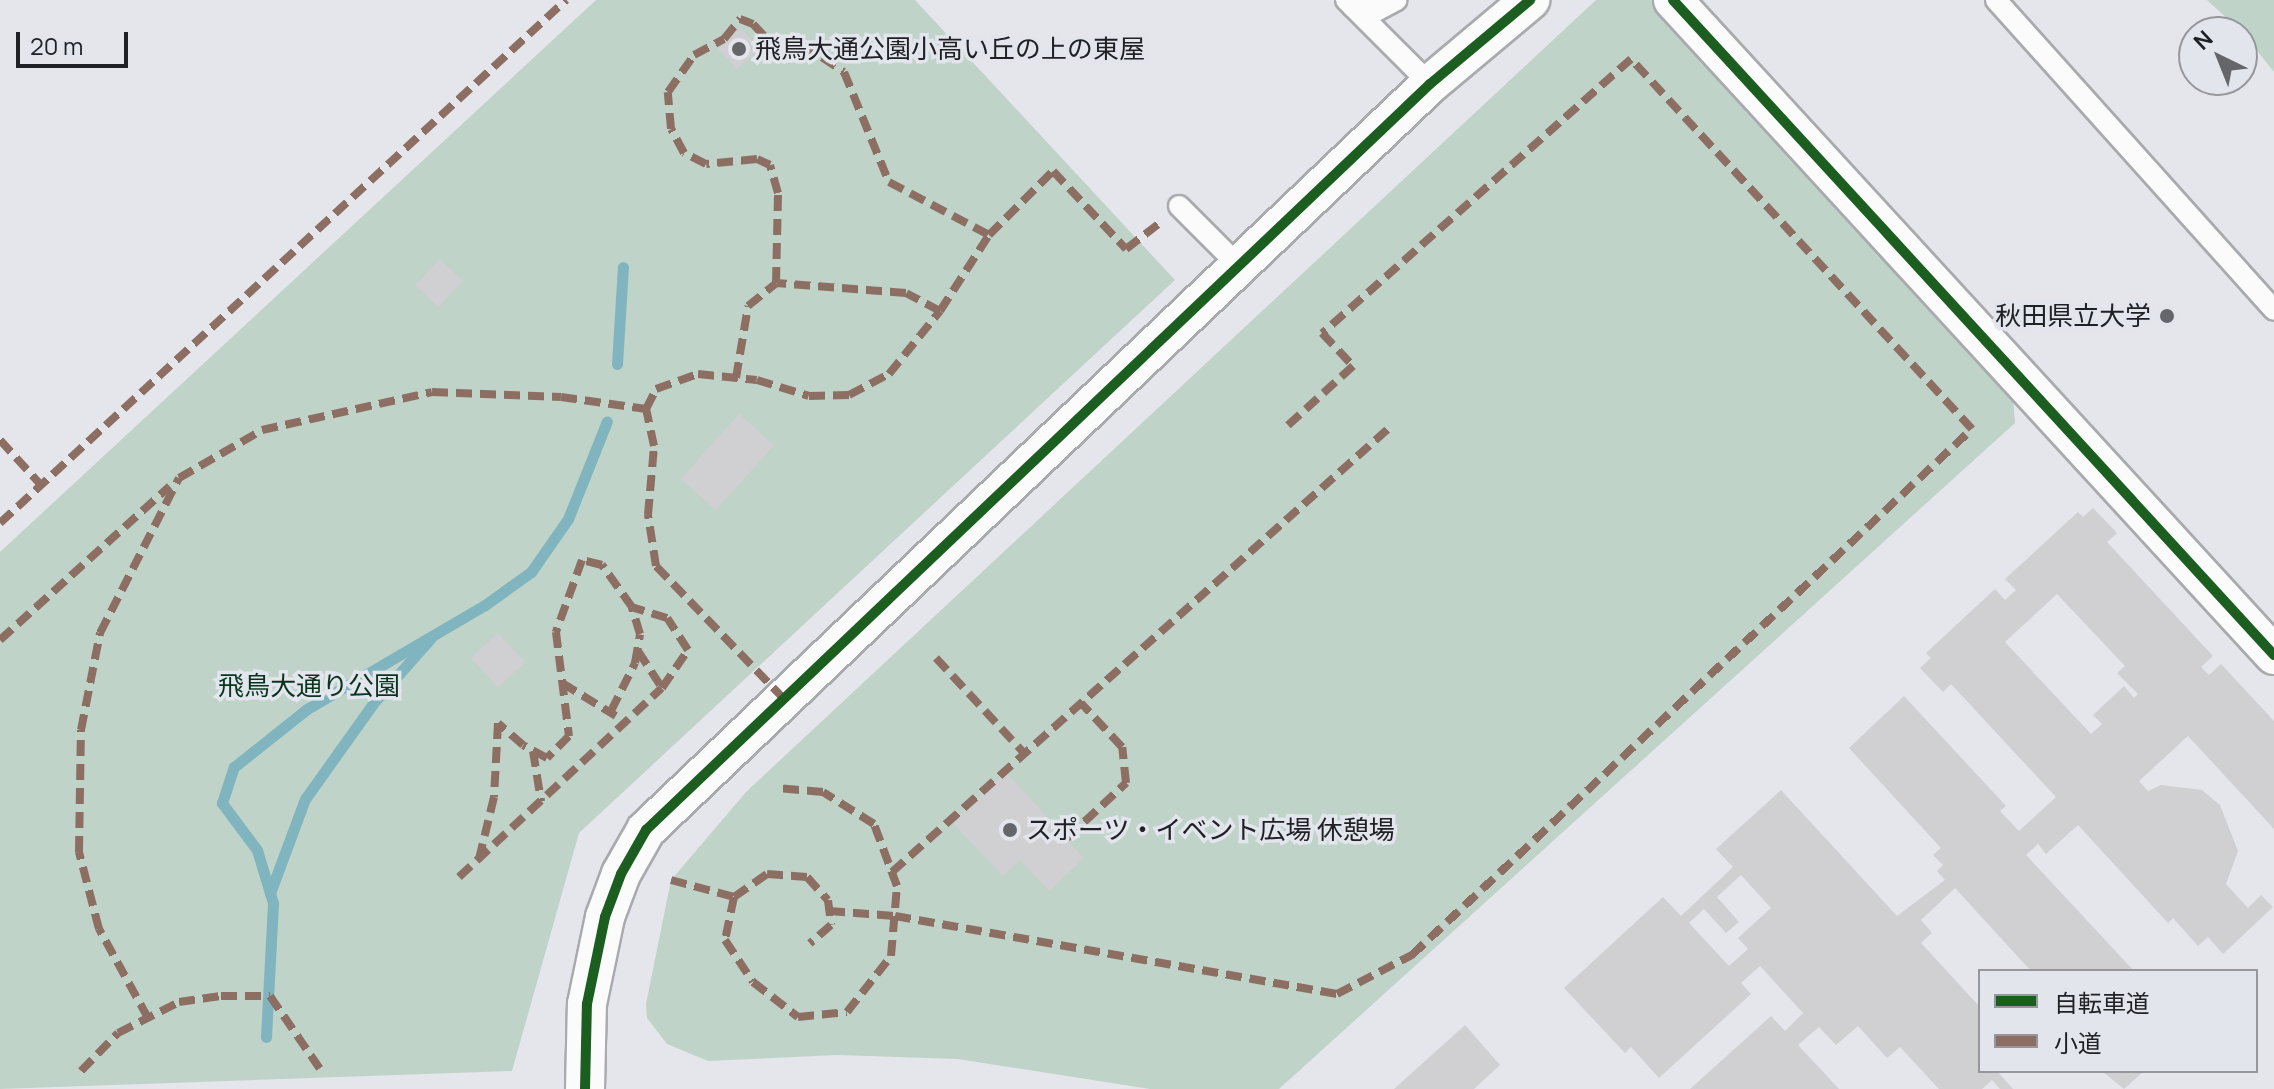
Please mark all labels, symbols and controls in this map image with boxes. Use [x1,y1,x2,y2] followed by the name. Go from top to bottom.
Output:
[20,16,132,66] scale bar
[2178,16,2258,96] north arrow
[2187,24,2219,56] text: N
[30,29,83,62] text: 20 m
[755,33,1145,65] place label: 飛鳥大通公園小高い丘の上の東屋
[730,40,748,58] marker: 飛鳥大通公園小高い丘の上の東屋
[1995,300,2151,332] place label: 秋田県立大学
[2158,307,2176,325] marker: 秋田県立大学
[218,670,400,702] park label: 飛鳥大通り公園
[1026,814,1395,846] place label: スポーツ・イベント広場 休憩場
[1001,821,1019,839] marker: スポーツ・イベント広場 休憩場
[1978,969,2258,1073] legend
[2054,986,2150,1019] text: 自転車道
[2054,1026,2102,1059] text: 小道

